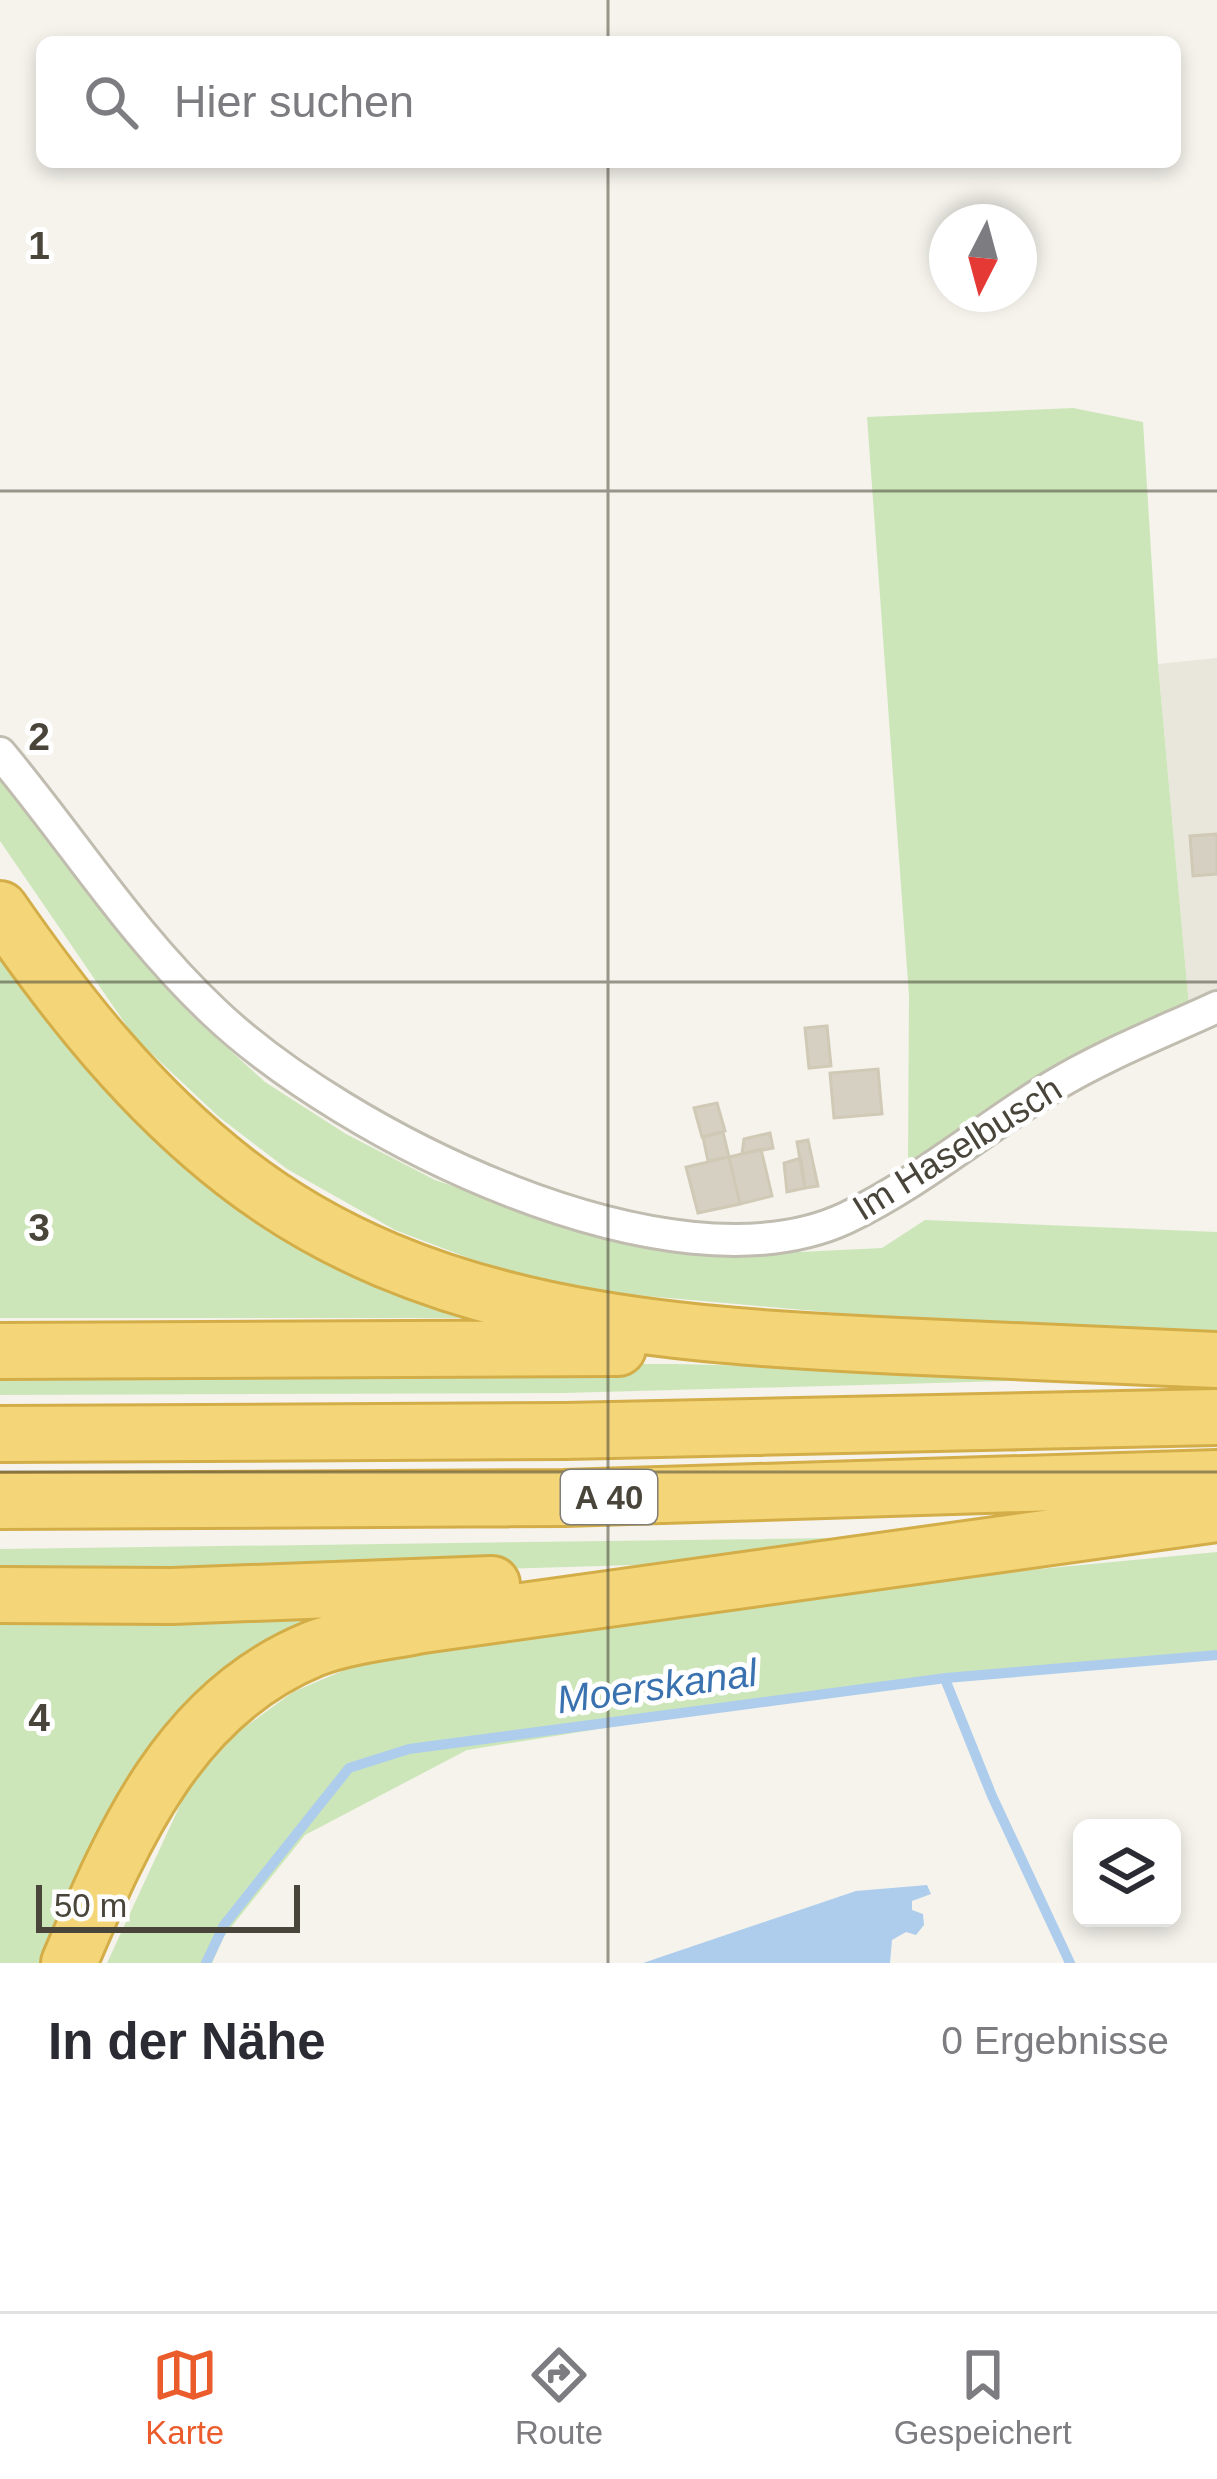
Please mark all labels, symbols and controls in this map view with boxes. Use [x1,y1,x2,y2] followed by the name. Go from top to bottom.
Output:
[36,36,1181,168] search box
[78,69,144,135] icon: search
[174,76,414,127] text: Hier suchen
[929,204,1037,312] north arrow
[28,224,50,267] text: 1
[28,715,50,758] text: 2
[845,1068,1069,1228] street label: Im Haselbusch
[28,1206,50,1249] text: 3
[561,1470,657,1524] road number: A 40
[554,1650,761,1721] water label: Moerskanal
[28,1696,50,1739] text: 4
[1073,1819,1181,1927] map controls
[1073,1819,1181,1927] button: layers
[36,1879,300,1932] scale bar
[54,1887,127,1924] text: 50 m
[48,2013,326,2070] text: In der Nähe
[941,2019,1169,2062] text: 0 Ergebnisse
[145,2342,224,2452] tab: Karte
[515,2342,603,2452] tab: Route
[894,2342,1072,2452] tab: Gespeichert

